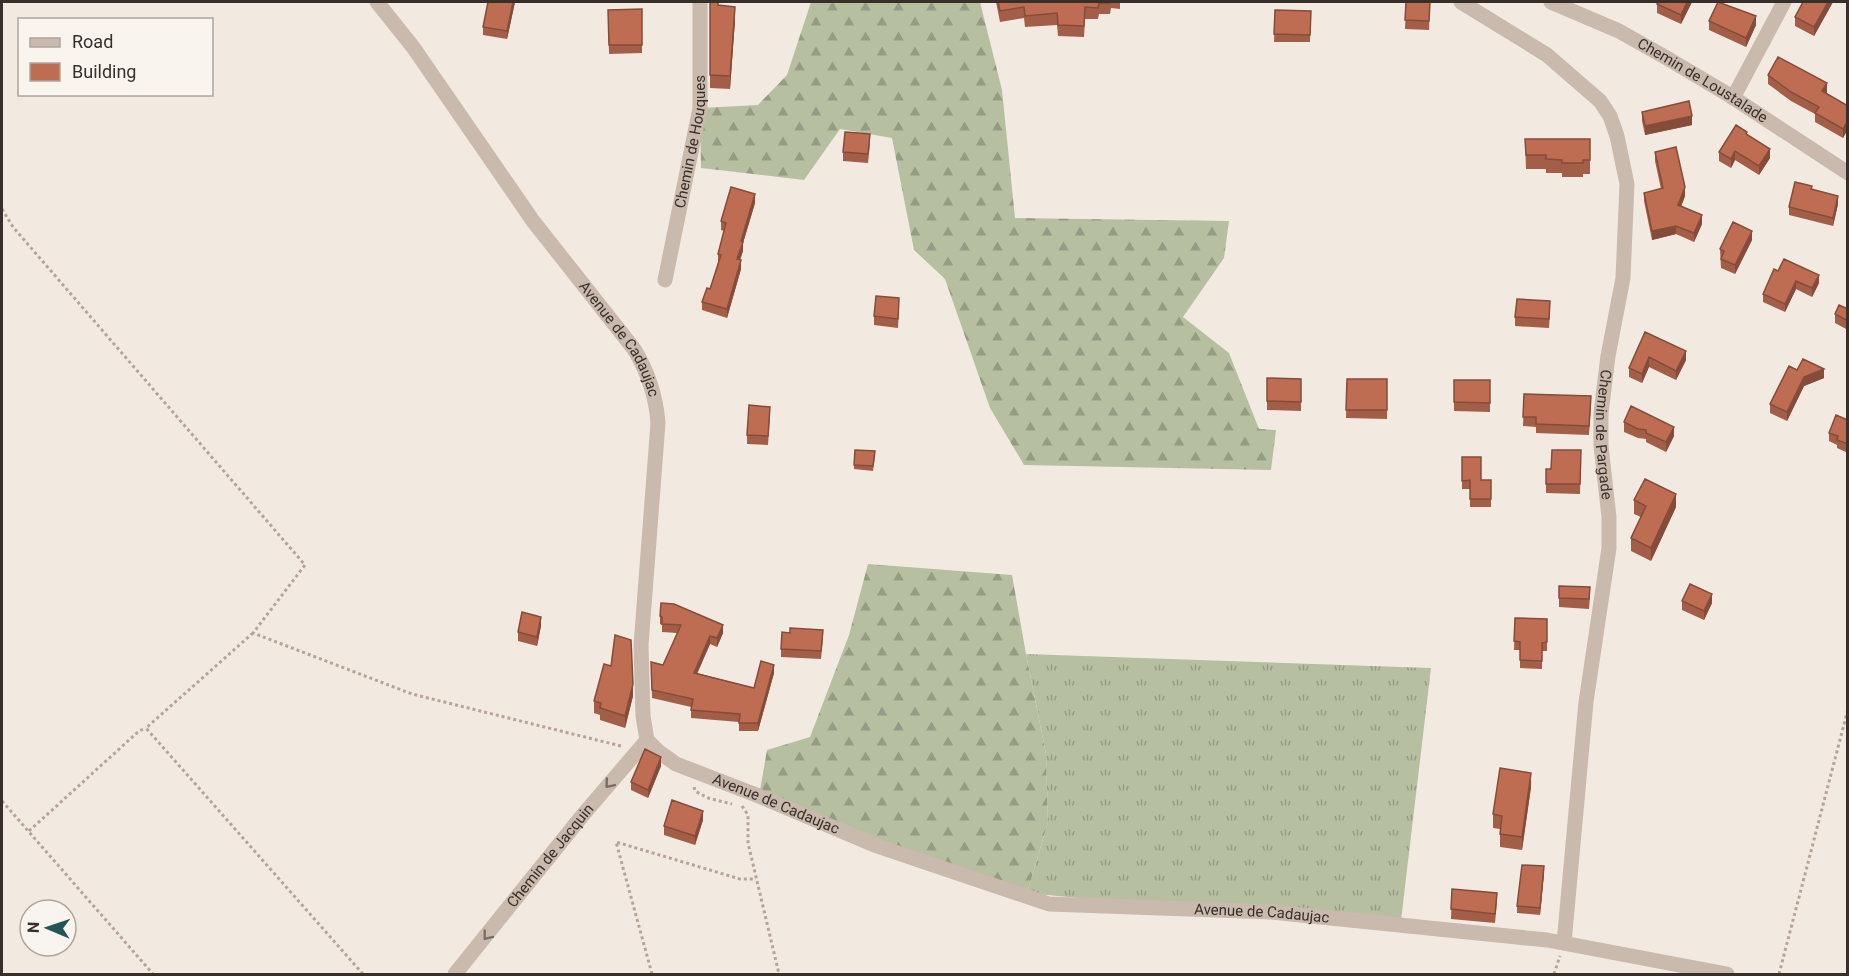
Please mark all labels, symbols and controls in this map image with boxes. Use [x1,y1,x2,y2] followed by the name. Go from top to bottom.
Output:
[18,18,213,96] legend
[72,31,113,52] text: Road
[1634,34,1771,127] street label: Chemin de Loustalade
[72,61,136,82] text: Building
[671,75,709,210] street label: Chemin de Houques
[575,278,663,399] street label: Avenue de Cadaujac
[1592,369,1616,501] street label: Chemin de Pargade
[710,770,842,838] street label: Avenue de Cadaujac
[606,777,617,788] one-way arrow
[503,800,598,911] street label: Chemin de Jacquin
[18,898,78,958] north arrow
[1194,900,1330,927] street label: Avenue de Cadaujac
[24,922,43,933] text: N
[483,929,494,940] one-way arrow

